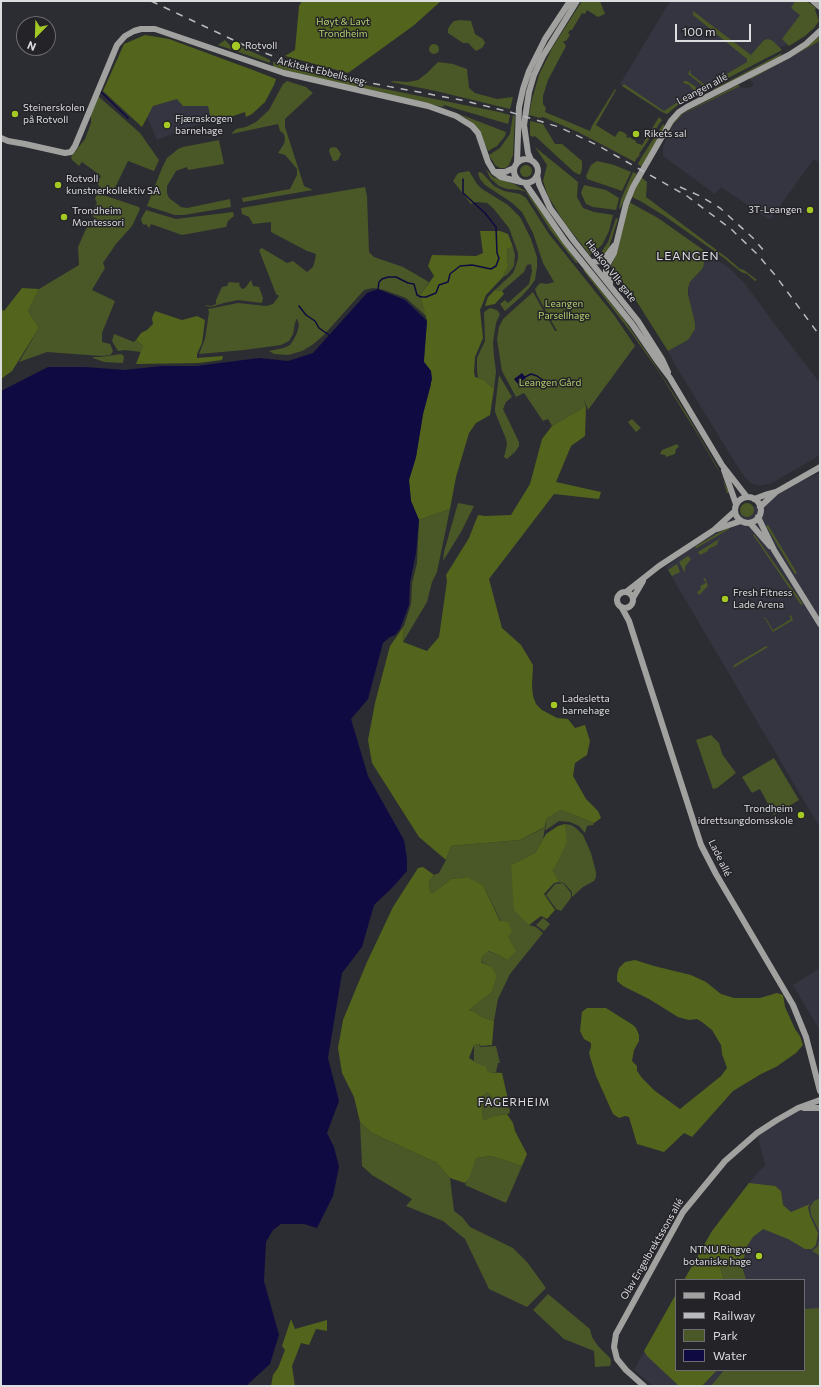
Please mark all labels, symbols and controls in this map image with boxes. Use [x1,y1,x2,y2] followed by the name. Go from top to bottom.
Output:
[16,16,56,56] north arrow
[316,16,370,40] park label: Høyt & Lavt Trondheim
[677,16,753,42] scale bar
[682,24,716,38] text: 100 m
[25,39,38,54] text: N
[230,40,242,52] marker: Rotvoll
[245,40,277,52] place label: Rotvoll
[276,54,366,88] street label: Arkitekt Ebbells veg
[675,71,729,107] street label: Leangen allé
[23,102,85,126] place label: Steinerskolen på Rotvoll
[10,109,20,119] marker: Steinerskolen på Rotvoll
[175,113,233,136] place label: Fjæraskogen barnehage
[162,120,172,130] marker: Fjæraskogen barnehage
[644,128,687,140] place label: Rikets sal
[631,129,641,139] marker: Rikets sal
[66,173,160,196] place label: Rotvoll kunstnerkollektiv SA
[53,180,63,190] marker: Rotvoll kunstnerkollektiv SA
[748,204,802,216] place label: 3T-Leangen
[72,205,124,228] place label: Trondheim Montessori
[805,205,815,215] marker: 3T-Leangen
[59,212,69,222] marker: Trondheim Montessori
[583,238,639,304] street label: Haakon VIIs gate
[656,249,720,263] district label: LEANGEN
[538,298,590,322] park label: Leangen Parsellhage
[519,377,581,389] park label: Leangen Gård
[733,587,792,610] place label: Fresh Fitness Lade Arena
[720,594,730,604] marker: Fresh Fitness Lade Arena
[562,693,610,716] place label: Ladesletta barnehage
[549,700,559,710] marker: Ladesletta barnehage
[698,803,793,826] place label: Trondheim idrettsungdomsskole
[796,810,806,820] marker: Trondheim idrettsungdomsskole
[706,838,734,878] street label: Lade allé
[478,1095,550,1109] district label: FAGERHEIM
[618,1196,686,1302] street label: Olav Engelbrektssons allé
[683,1244,751,1268] place label: NTNU Ringve botaniske hage
[754,1251,764,1261] marker: NTNU Ringve botaniske hage
[675,1279,805,1371] legend
[713,1288,741,1302] text: Road
[713,1308,755,1322] text: Railway
[713,1328,738,1342] text: Park
[713,1348,747,1362] text: Water

